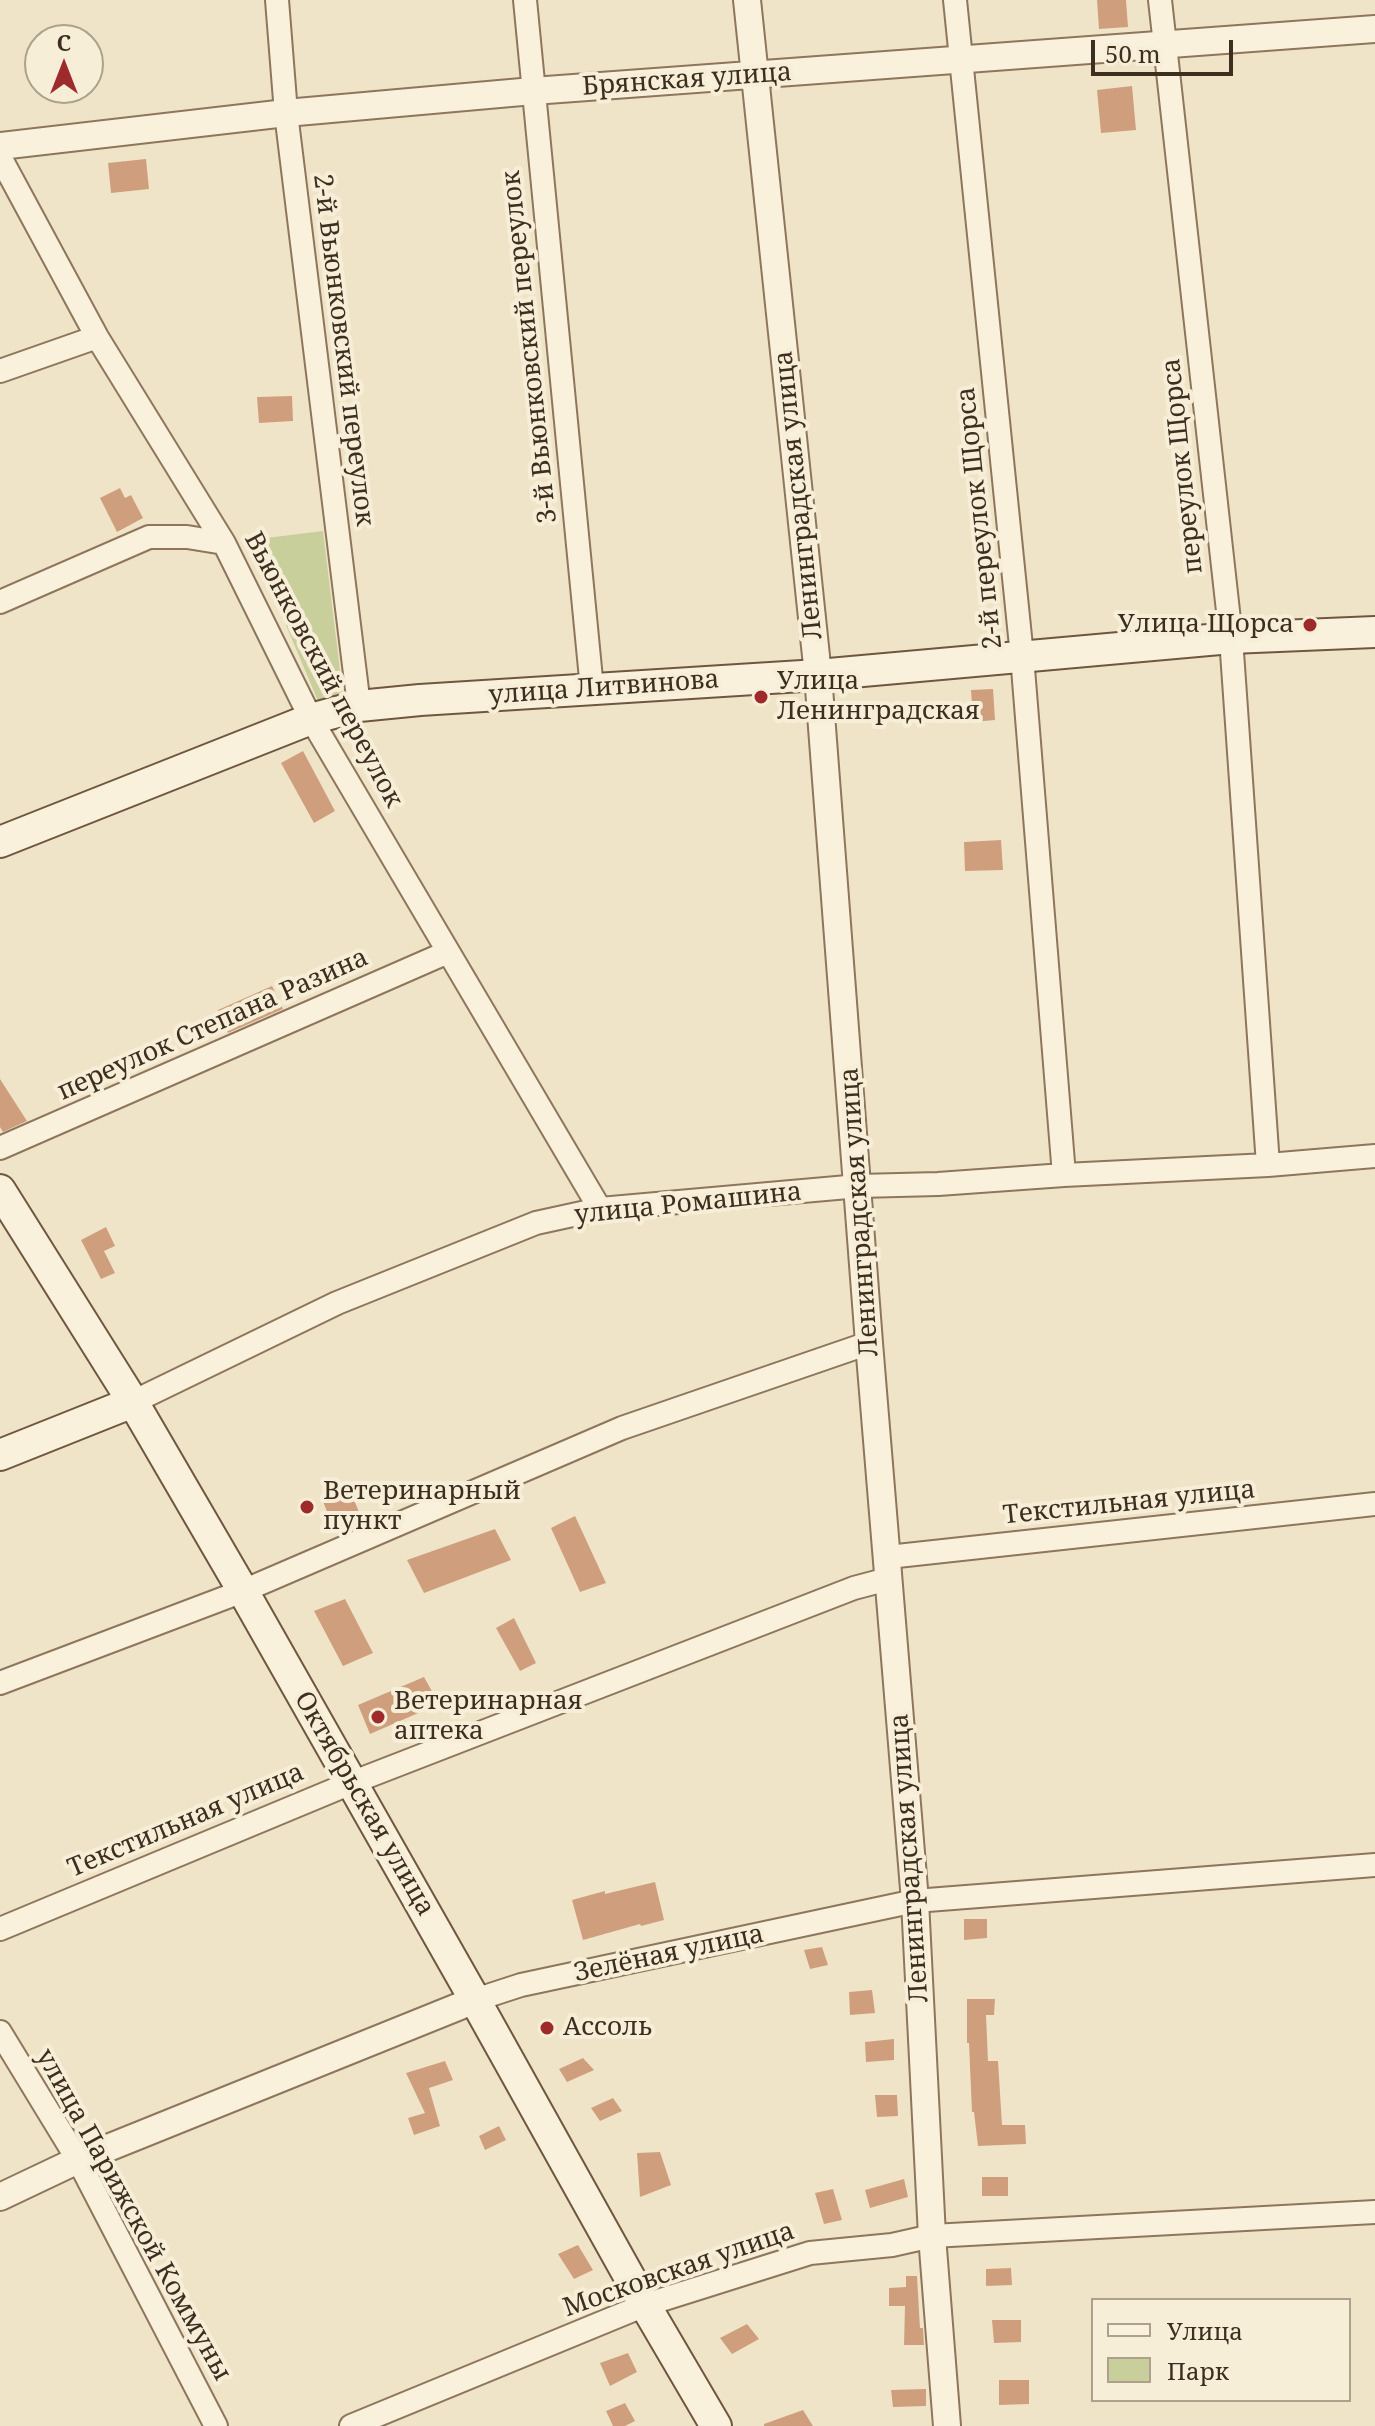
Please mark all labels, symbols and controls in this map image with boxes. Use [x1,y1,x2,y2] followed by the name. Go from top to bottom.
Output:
[24,24,104,104] north arrow
[1095,24,1237,74] scale bar
[57,27,71,57] text: С
[1105,37,1161,70] text: 50 m
[581,57,793,103] street label: Брянская улица
[496,169,564,525] street label: 3-й Вьюнковский переулок
[306,172,380,528] street label: 2-й Вьюнковский переулок
[768,349,830,641] street label: Ленинградская улица
[1156,357,1210,575] street label: переулок Щорса
[951,385,1009,651] street label: 2-й переулок Щорса
[237,527,409,813] street label: Вьюнковский переулок
[1118,609,1294,641] place label: Улица Щорса
[1301,616,1319,634] marker: Улица Щорса
[488,664,720,712] street label: улица Литвинова
[777,666,980,728] place label: Улица Ленинградская
[752,688,770,706] marker: Улица Ленинградская
[53,942,373,1108] street label: переулок Степана Разина
[834,1066,886,1358] street label: Ленинградская улица
[573,1177,803,1231] street label: улица Ромашина
[1001,1474,1257,1532] street label: Текстильная улица
[323,1476,521,1538] place label: Ветеринарный пункт
[298,1498,316,1516] marker: Ветеринарный пункт
[287,1686,441,1922] street label: Октябрьская улица
[394,1686,583,1748] place label: Ветеринарная аптека
[369,1708,387,1726] marker: Ветеринарная аптека
[884,1712,936,2004] street label: Ленинградская улица
[63,1757,309,1885] street label: Текстильная улица
[571,1919,767,1989] street label: Зелёная улица
[563,2012,652,2044] place label: Ассоль
[538,2019,556,2037] marker: Ассоль
[29,2044,237,2386] street label: улица Парижской Коммуны
[559,2216,799,2324] street label: Московская улица
[1091,2298,1351,2402] legend
[1167,2314,1243,2347] text: Улица
[1167,2354,1229,2387] text: Парк

